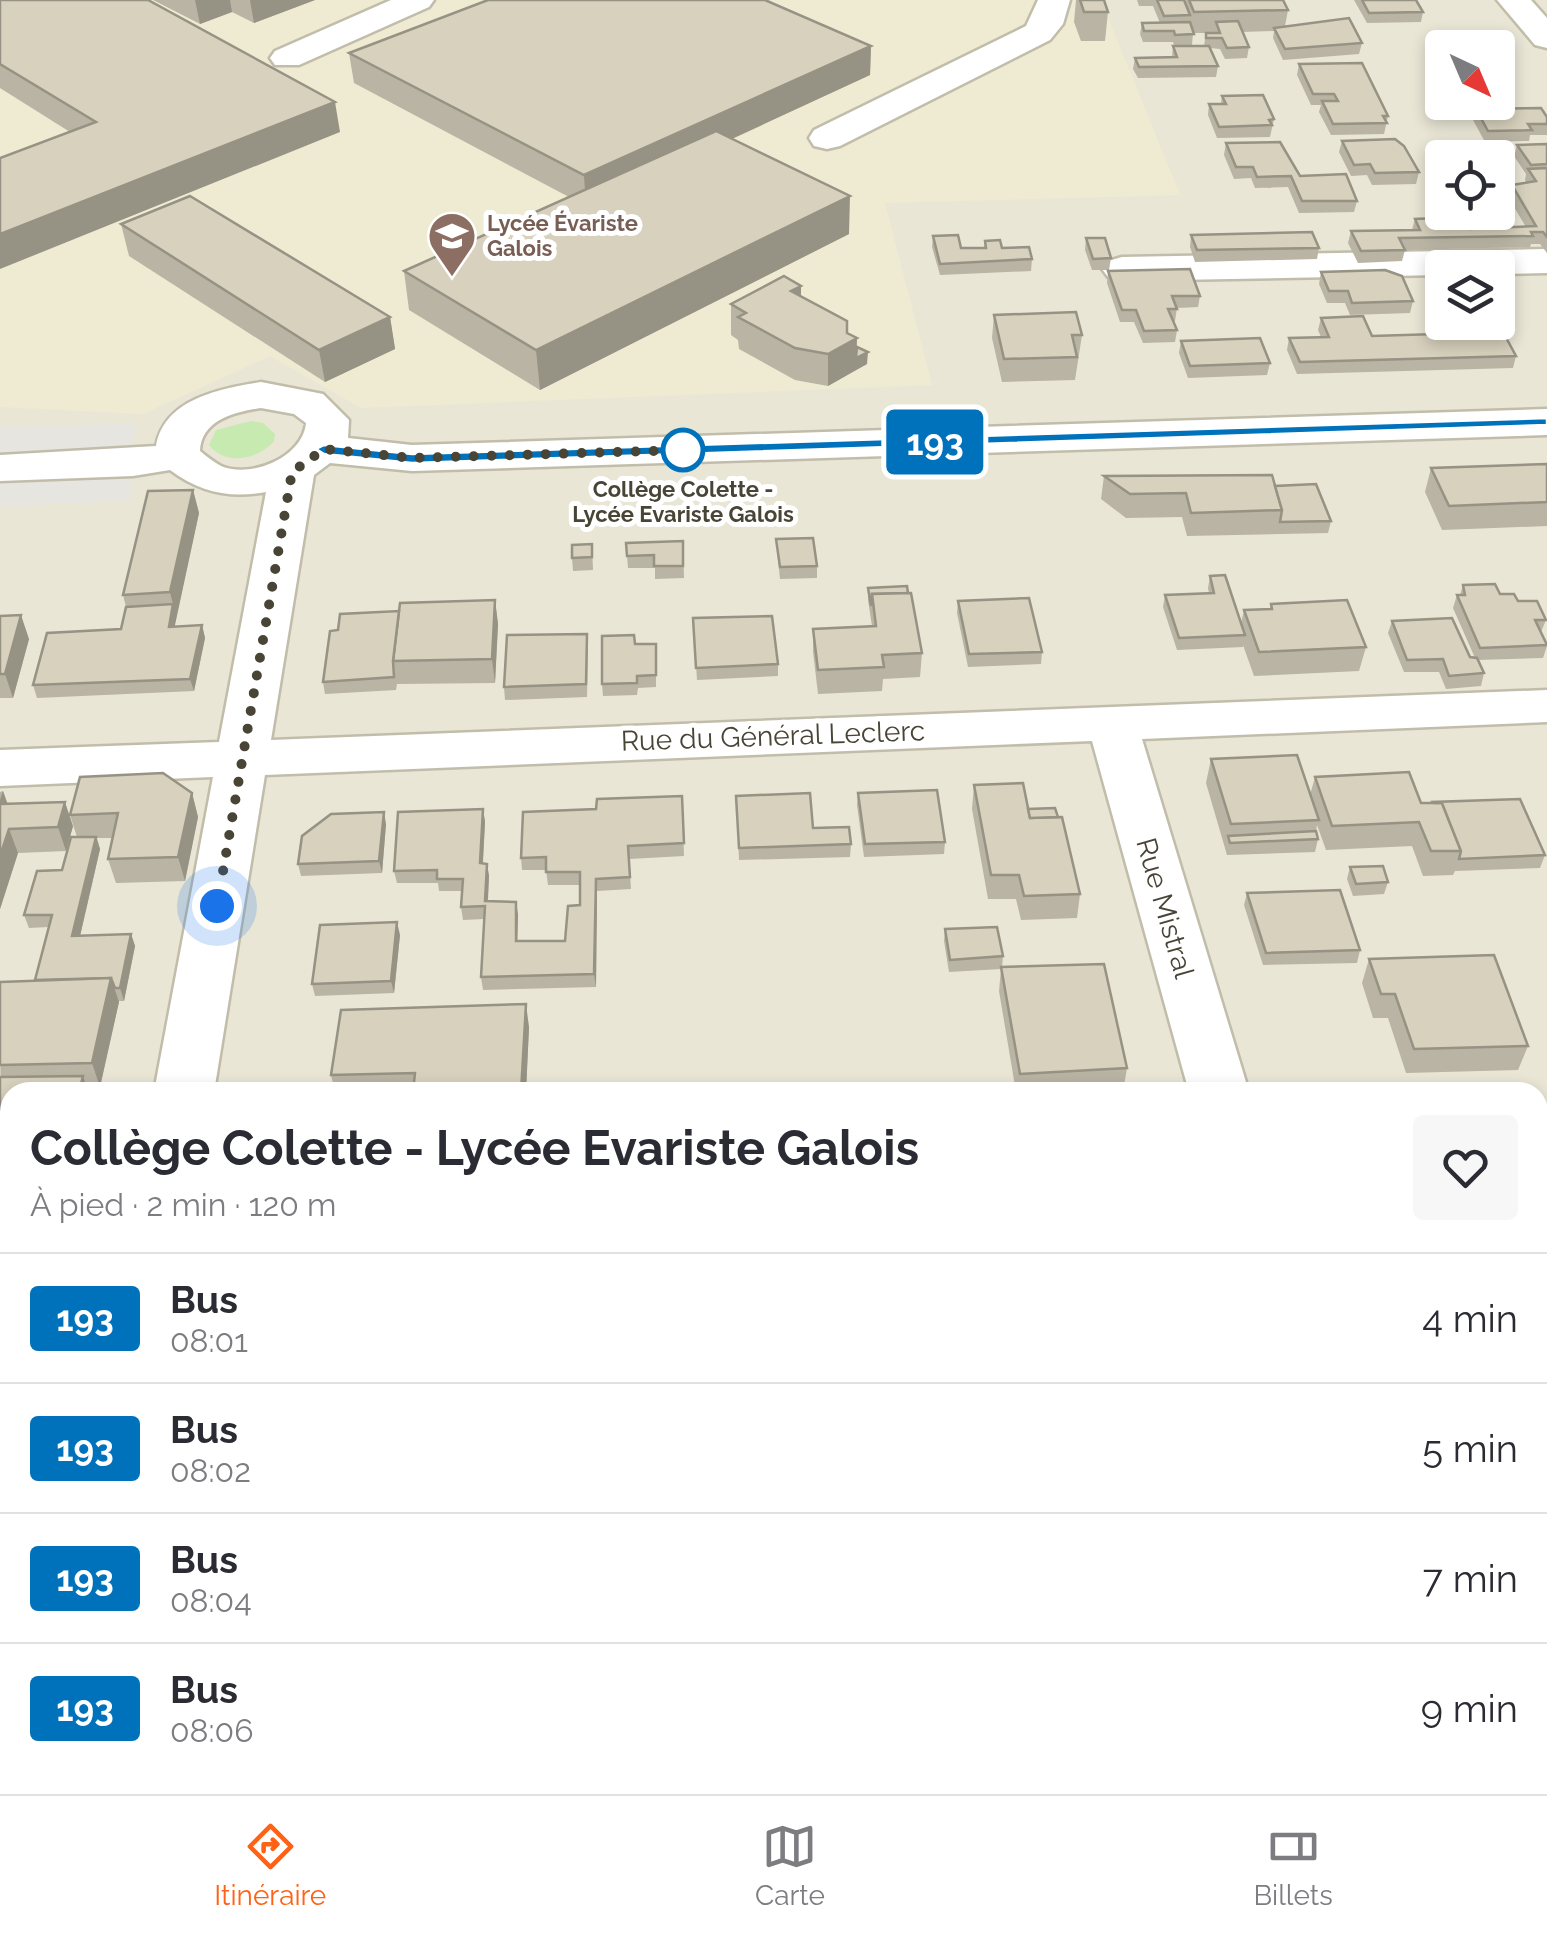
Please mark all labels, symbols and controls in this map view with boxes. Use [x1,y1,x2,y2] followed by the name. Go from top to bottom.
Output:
[1425,30,1515,120] north arrow
[1425,30,1515,340] map controls
[1425,140,1515,230] button: locate
[426,210,478,278] school or university icon: Lycée Évariste Galois
[487,210,638,261] place label: Lycée Évariste Galois
[1425,250,1515,340] button: layers
[878,410,992,474] line badge: 193
[906,422,964,463] text: 193
[662,429,704,471] marker: Collège Colette - Lycée Evariste Galois
[572,476,794,527] place label: Collège Colette - Lycée Evariste Galois
[620,714,926,758] street label: Rue du Général Leclerc
[1129,834,1201,982] street label: Rue Mistral
[192,881,242,931] your location
[1413,1115,1518,1220] button: heart
[30,1120,919,1176] text: Collège Colette - Lycée Evariste Galois
[30,1186,336,1223] text: À pied · 2 min · 120 m
[170,1277,238,1322] text: Bus
[1422,1296,1518,1341] text: 4 min
[56,1298,114,1339] text: 193
[170,1322,248,1359] text: 08:01
[170,1407,238,1452] text: Bus
[1422,1426,1518,1471] text: 5 min
[56,1428,114,1469] text: 193
[170,1452,251,1489] text: 08:02
[170,1537,238,1582] text: Bus
[1423,1556,1518,1601] text: 7 min
[56,1558,114,1599] text: 193
[170,1582,252,1619] text: 08:04
[170,1667,238,1712] text: Bus
[1421,1686,1518,1731] text: 9 min
[56,1688,114,1729] text: 193
[170,1712,253,1749] text: 08:06
[214,1819,326,1912] tab: Itinéraire
[755,1819,825,1912] tab: Carte
[1253,1819,1333,1912] tab: Billets

